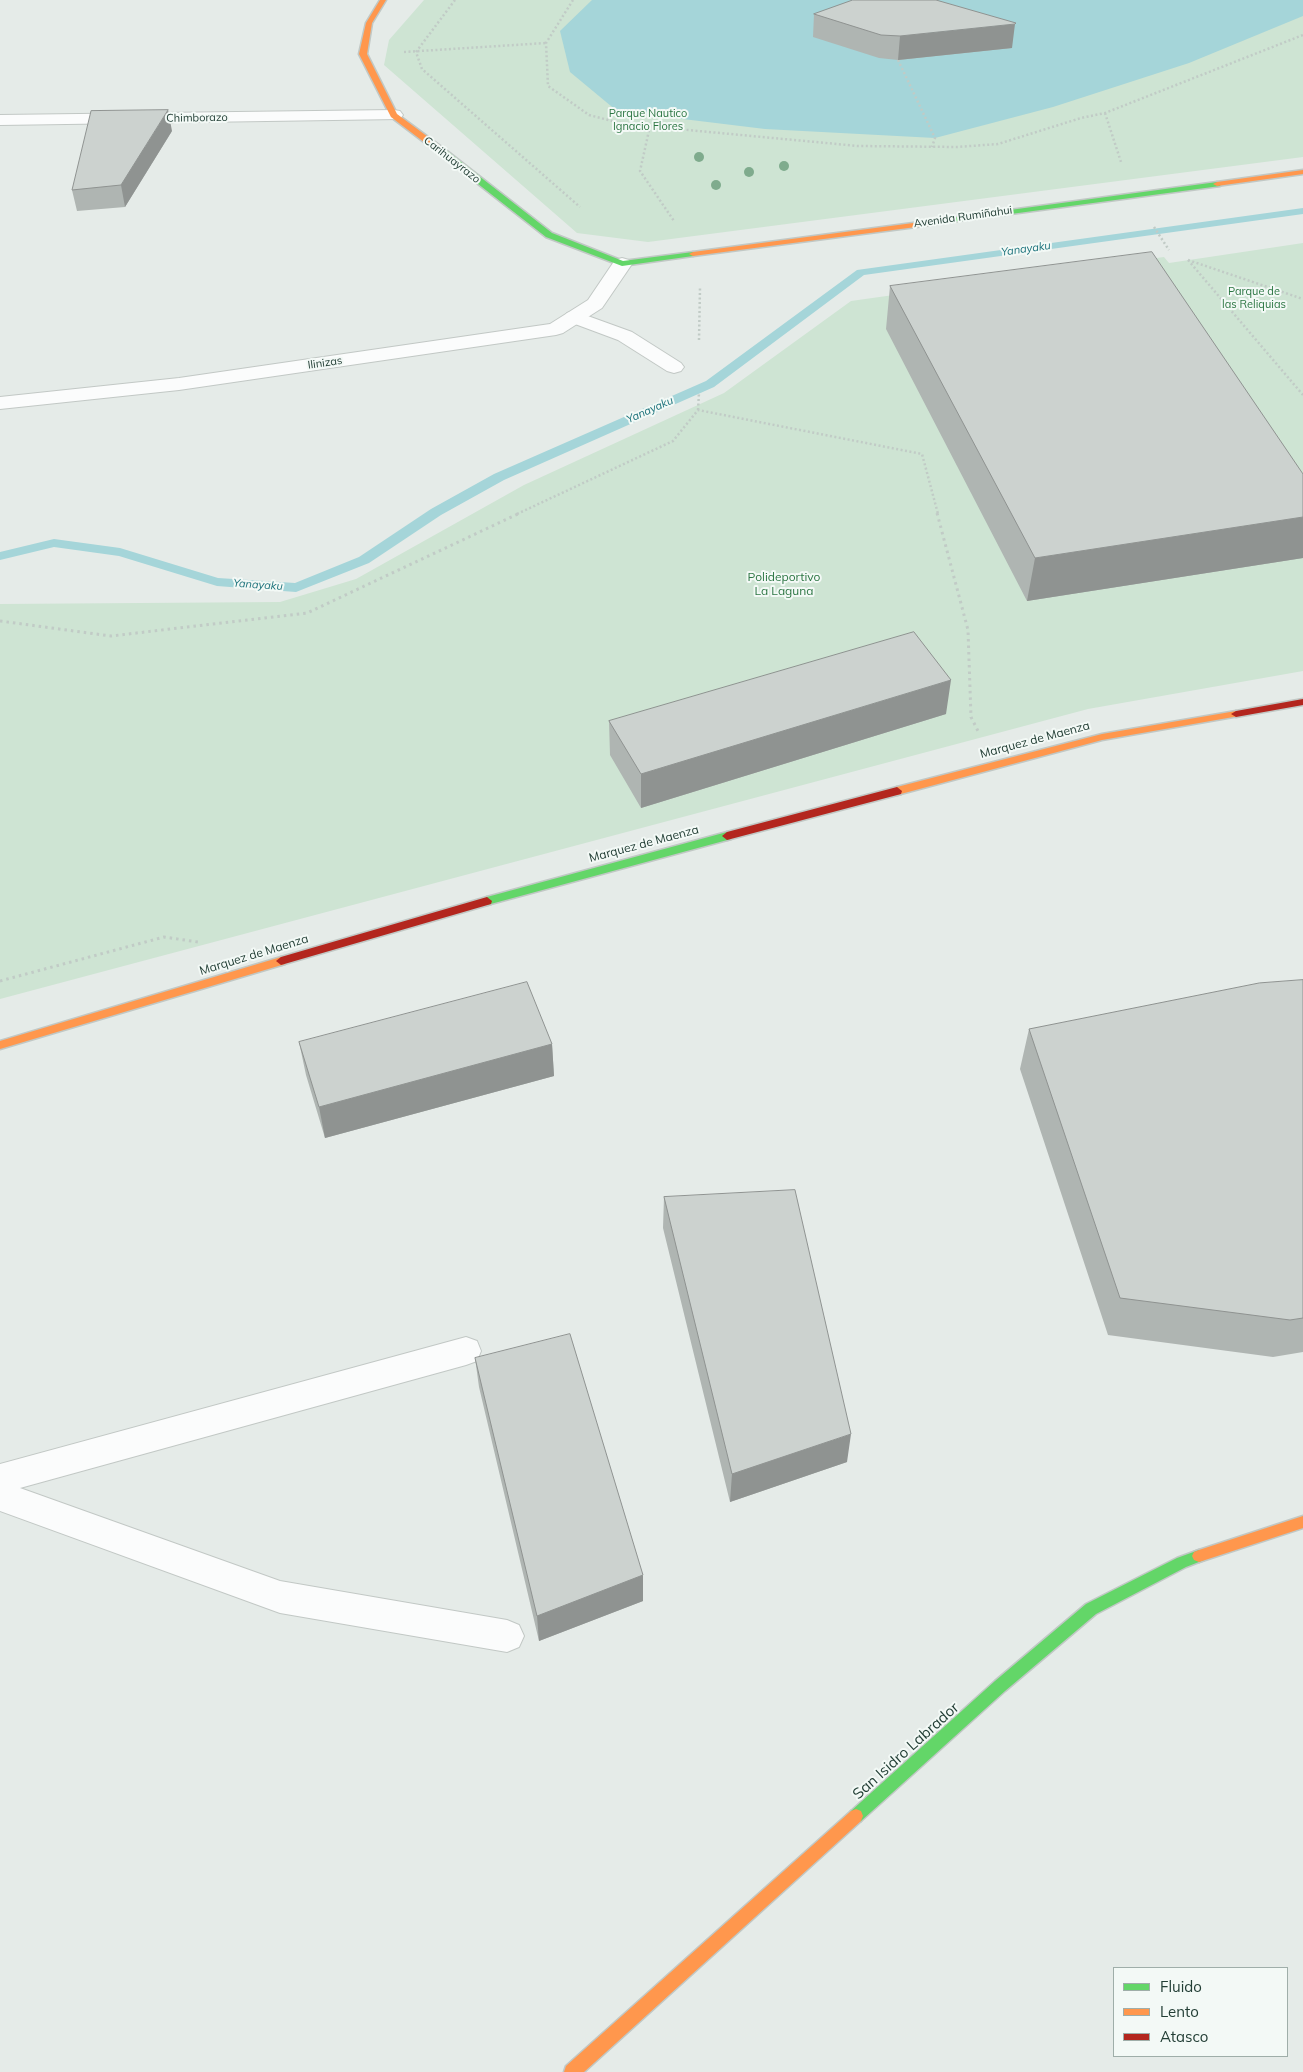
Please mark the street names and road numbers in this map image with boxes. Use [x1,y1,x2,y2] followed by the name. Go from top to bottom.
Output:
[166,111,228,125] street label: Chimborazo
[421,134,483,186] street label: Carihuayrazo
[913,204,1013,230] street label: Avenida Rumiñahui
[307,354,343,372] street label: Ilinizas
[979,718,1091,762] street label: Marquez de Maenza
[588,822,700,866] street label: Marquez de Maenza
[198,932,310,978] street label: Marquez de Maenza
[849,1699,963,1803] street label: San Isidro Labrador

